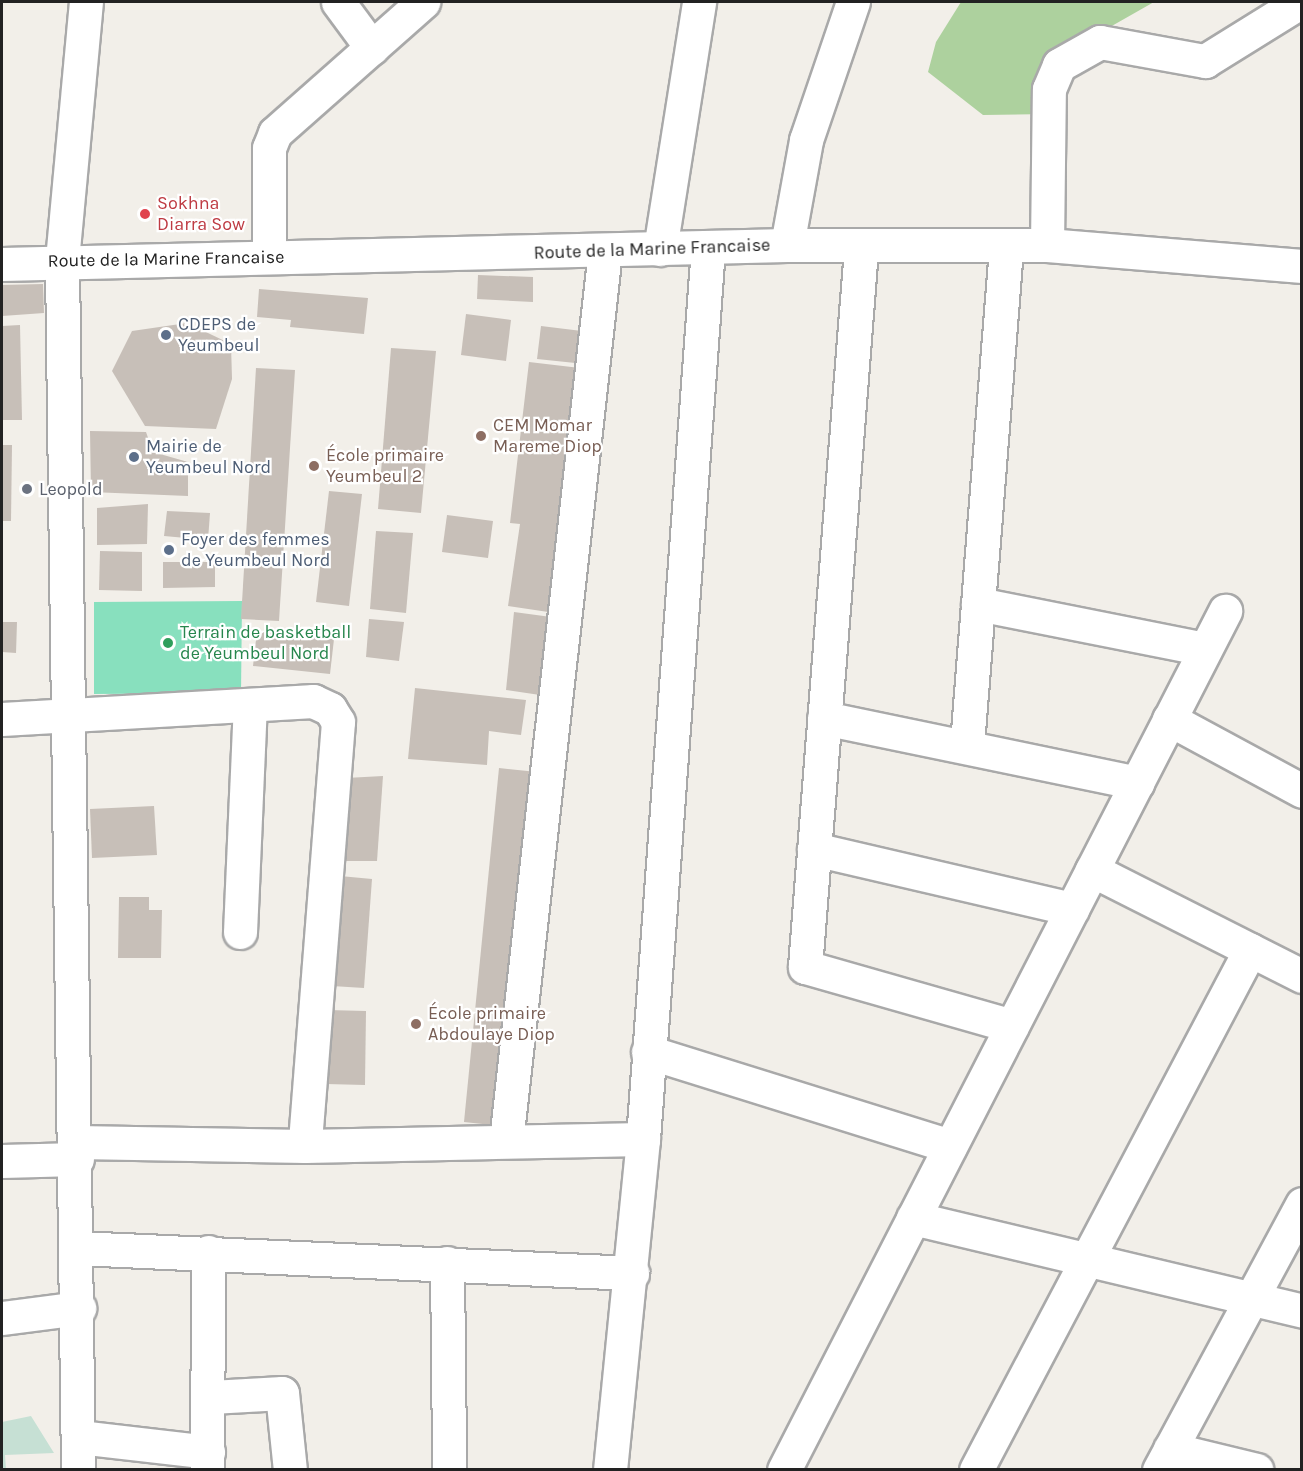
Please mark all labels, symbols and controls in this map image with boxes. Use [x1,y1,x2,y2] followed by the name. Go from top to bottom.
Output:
[157,193,245,236] place label: Sokhna Diarra Sow
[138,207,152,221] marker: Sokhna Diarra Sow
[533,234,771,264] street label: Route de la Marine Francaise
[47,246,285,272] street label: Route de la Marine Francaise
[178,314,260,356] place label: CDEPS de Yeumbeul
[159,328,173,342] marker: CDEPS de Yeumbeul
[493,415,602,458] place label: CEM Momar Mareme Diop
[474,429,488,443] marker: CEM Momar Mareme Diop
[146,436,271,478] place label: Mairie de Yeumbeul Nord
[326,445,444,488] place label: École primaire Yeumbeul 2
[127,450,141,464] marker: Mairie de Yeumbeul Nord
[307,459,321,473] marker: École primaire Yeumbeul 2
[39,478,103,500] place label: Leopold
[20,482,34,496] marker: Leopold
[181,529,330,572] place label: Foyer des femmes de Yeumbeul Nord
[162,543,176,557] marker: Foyer des femmes de Yeumbeul Nord
[180,622,351,664] place label: Terrain de basketball de Yeumbeul Nord
[161,636,175,650] marker: Terrain de basketball de Yeumbeul Nord
[428,1003,555,1046] place label: École primaire Abdoulaye Diop
[409,1017,423,1031] marker: École primaire Abdoulaye Diop

